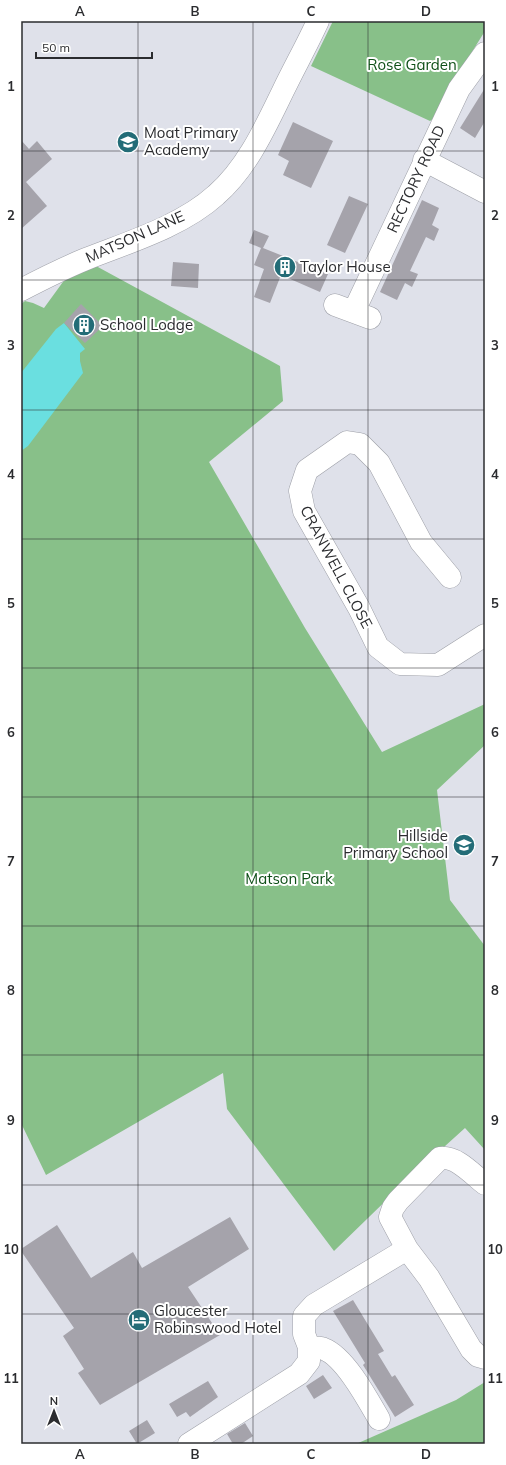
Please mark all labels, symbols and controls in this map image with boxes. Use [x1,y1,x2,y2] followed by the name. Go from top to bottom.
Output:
[75,3,85,19] text: A
[191,3,200,19] text: B
[307,3,316,19] text: C
[421,3,431,19] text: D
[36,34,152,60] scale bar
[42,40,70,55] text: 50 m
[367,55,457,74] park label: Rose Garden
[7,78,15,94] text: 1
[491,78,499,94] text: 1
[382,122,449,236] street label: RECTORY ROAD
[144,123,238,159] place label: Moat Primary Academy
[115,129,141,155] school or university icon: Moat Primary Academy
[82,206,187,267] street label: MATSON LANE
[7,207,15,223] text: 2
[491,207,499,223] text: 2
[272,254,298,280] building icon: Taylor House
[300,257,391,276] place label: Taylor House
[71,312,97,338] building icon: School Lodge
[100,315,193,334] place label: School Lodge
[7,337,15,353] text: 3
[491,337,499,353] text: 3
[7,466,15,482] text: 4
[491,466,499,482] text: 4
[296,502,377,631] street label: CRANWELL CLOSE
[7,595,15,611] text: 5
[491,595,499,611] text: 5
[7,724,15,740] text: 6
[491,724,499,740] text: 6
[343,826,448,862] place label: Hillside Primary School
[451,832,477,858] school or university icon: Hillside Primary School
[7,853,15,869] text: 7
[491,853,499,869] text: 7
[245,869,333,888] park label: Matson Park
[7,982,15,998] text: 8
[491,982,499,998] text: 8
[7,1112,15,1128] text: 9
[491,1112,499,1128] text: 9
[3,1241,19,1257] text: 10
[487,1241,503,1257] text: 10
[154,1301,281,1337] place label: Gloucester Robinswood Hotel
[126,1307,152,1333] hotel icon: Gloucester Robinswood Hotel
[3,1370,19,1386] text: 11
[487,1370,503,1386] text: 11
[34,1391,74,1431] north arrow
[50,1394,58,1408] text: N
[75,1446,85,1462] text: A
[191,1446,200,1462] text: B
[307,1446,316,1462] text: C
[421,1446,431,1462] text: D

